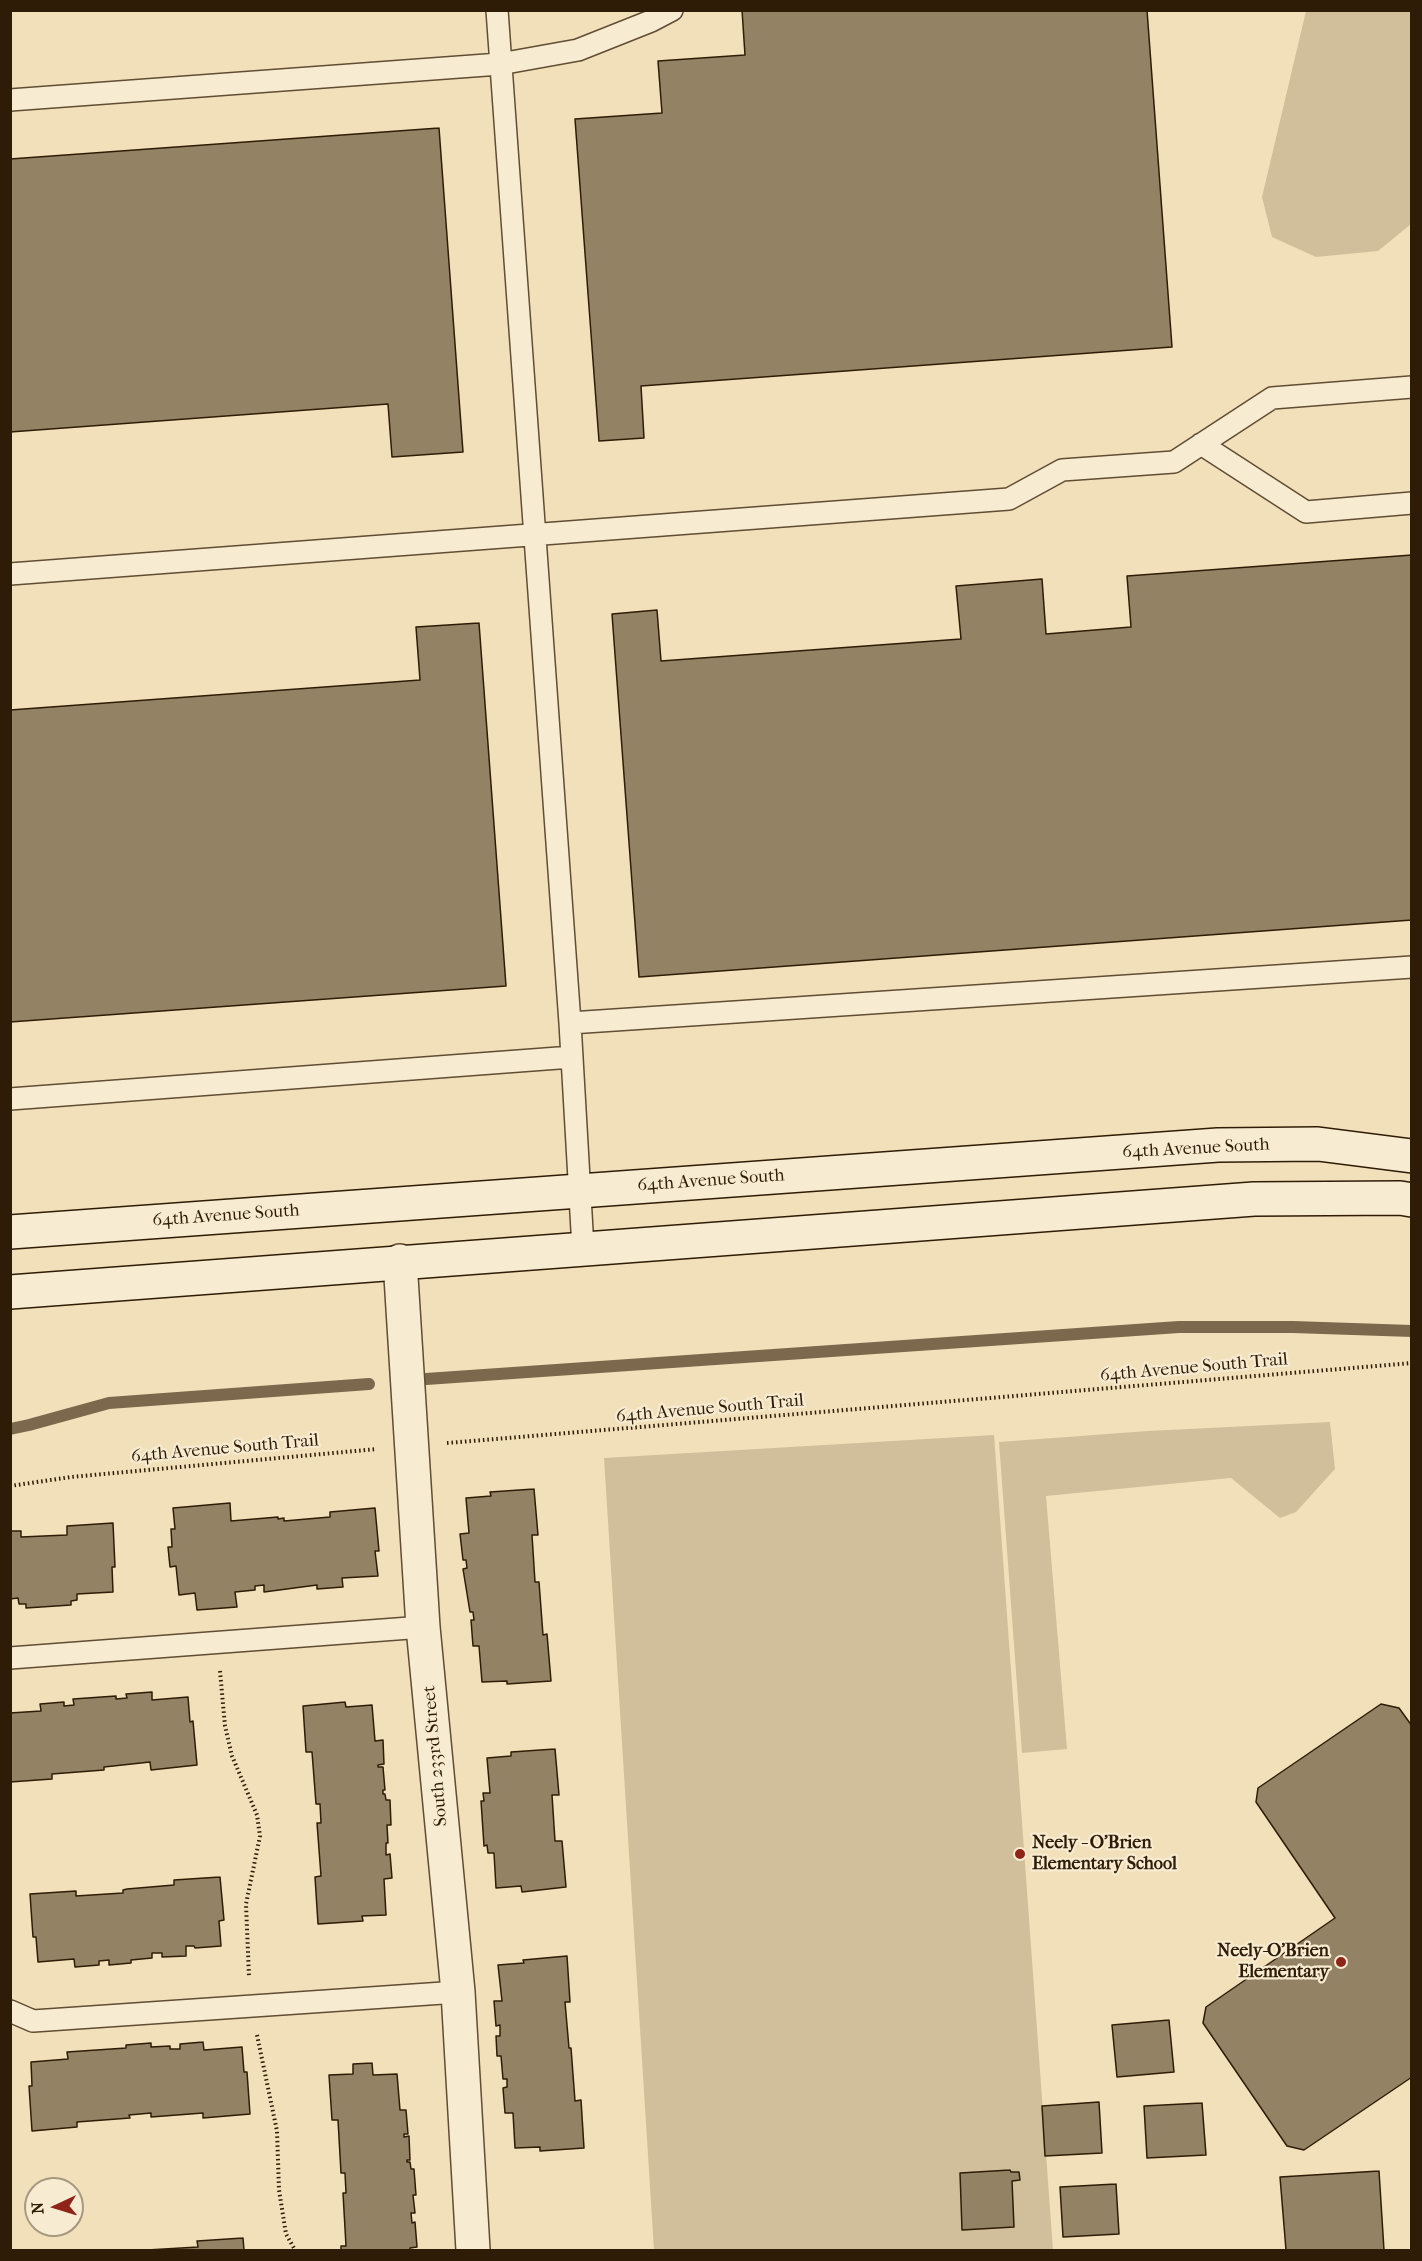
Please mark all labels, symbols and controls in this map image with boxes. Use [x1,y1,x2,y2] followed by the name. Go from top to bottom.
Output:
[1122,1134,1270,1164] street label: 64th Avenue South
[637,1165,785,1197] street label: 64th Avenue South
[152,1200,300,1232] street label: 64th Avenue South
[1099,1349,1289,1387] street label: 64th Avenue South Trail
[615,1390,805,1428] street label: 64th Avenue South Trail
[130,1430,320,1468] street label: 64th Avenue South Trail
[419,1685,453,1827] street label: South 233rd Street
[1032,1833,1177,1876] place label: Neely - O'Brien Elementary School
[1013,1847,1027,1861] marker: Neely - O'Brien Elementary School
[1217,1941,1329,1984] place label: Neely-O'Brien Elementary
[1334,1955,1348,1969] marker: Neely-O'Brien Elementary
[24,2177,84,2237] north arrow
[28,2201,47,2215] text: N

